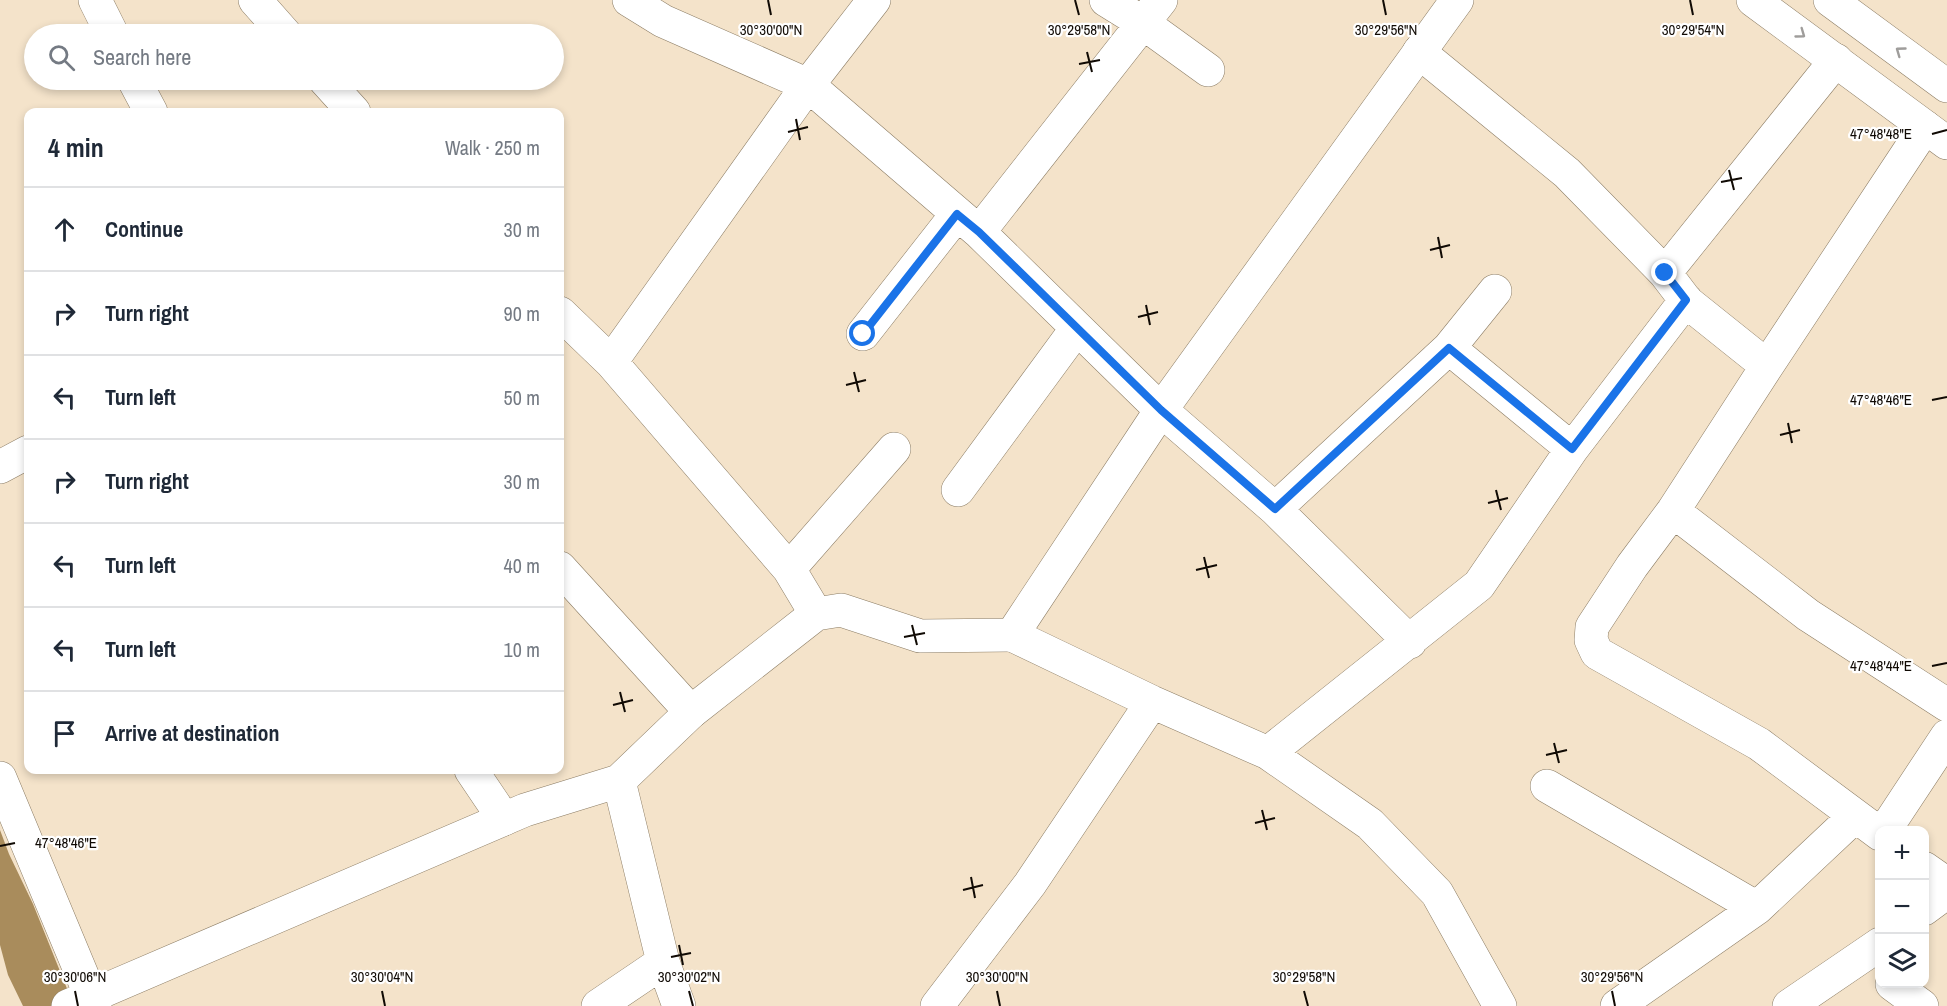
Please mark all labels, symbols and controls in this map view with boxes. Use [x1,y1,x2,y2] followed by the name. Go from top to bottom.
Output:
[740,19,802,40] text: 30°30'00"N
[1048,19,1110,40] text: 30°29'58"N
[1355,19,1417,40] text: 30°29'56"N
[1662,19,1724,40] text: 30°29'54"N
[24,24,564,90] search box
[1794,27,1805,38] one-way arrow
[45,41,78,74] icon: search
[93,42,191,72] text: Search here
[1895,47,1906,58] one-way arrow
[1850,123,1912,144] text: 47°48'48"E
[48,130,104,165] text: 4 min
[445,134,540,161] text: Walk · 250 m
[48,213,81,246] icon: ahead
[105,214,183,244] text: Continue
[504,216,540,243] text: 30 m
[1651,259,1677,285] route end
[48,297,81,330] icon: right
[105,298,189,328] text: Turn right
[504,300,540,327] text: 90 m
[849,320,875,346] route start
[48,381,81,414] icon: left
[105,382,176,412] text: Turn left
[504,384,540,411] text: 50 m
[1850,389,1912,410] text: 47°48'46"E
[48,465,81,498] icon: right
[105,466,189,496] text: Turn right
[504,468,540,495] text: 30 m
[48,549,81,582] icon: left
[105,550,176,580] text: Turn left
[504,552,540,579] text: 40 m
[48,633,81,666] icon: left
[105,634,176,664] text: Turn left
[504,636,540,663] text: 10 m
[1850,655,1912,676] text: 47°48'44"E
[48,717,81,750] icon: arrive
[105,718,279,748] text: Arrive at destination
[1875,826,1929,988] map controls
[1875,826,1929,880] button: +
[35,832,97,853] text: 47°48'46"E
[1875,880,1929,934] button: −
[1875,934,1929,988] button: layers
[44,966,106,987] text: 30°30'06"N
[351,966,413,987] text: 30°30'04"N
[658,966,720,987] text: 30°30'02"N
[966,966,1028,987] text: 30°30'00"N
[1273,966,1335,987] text: 30°29'58"N
[1581,966,1643,987] text: 30°29'56"N

